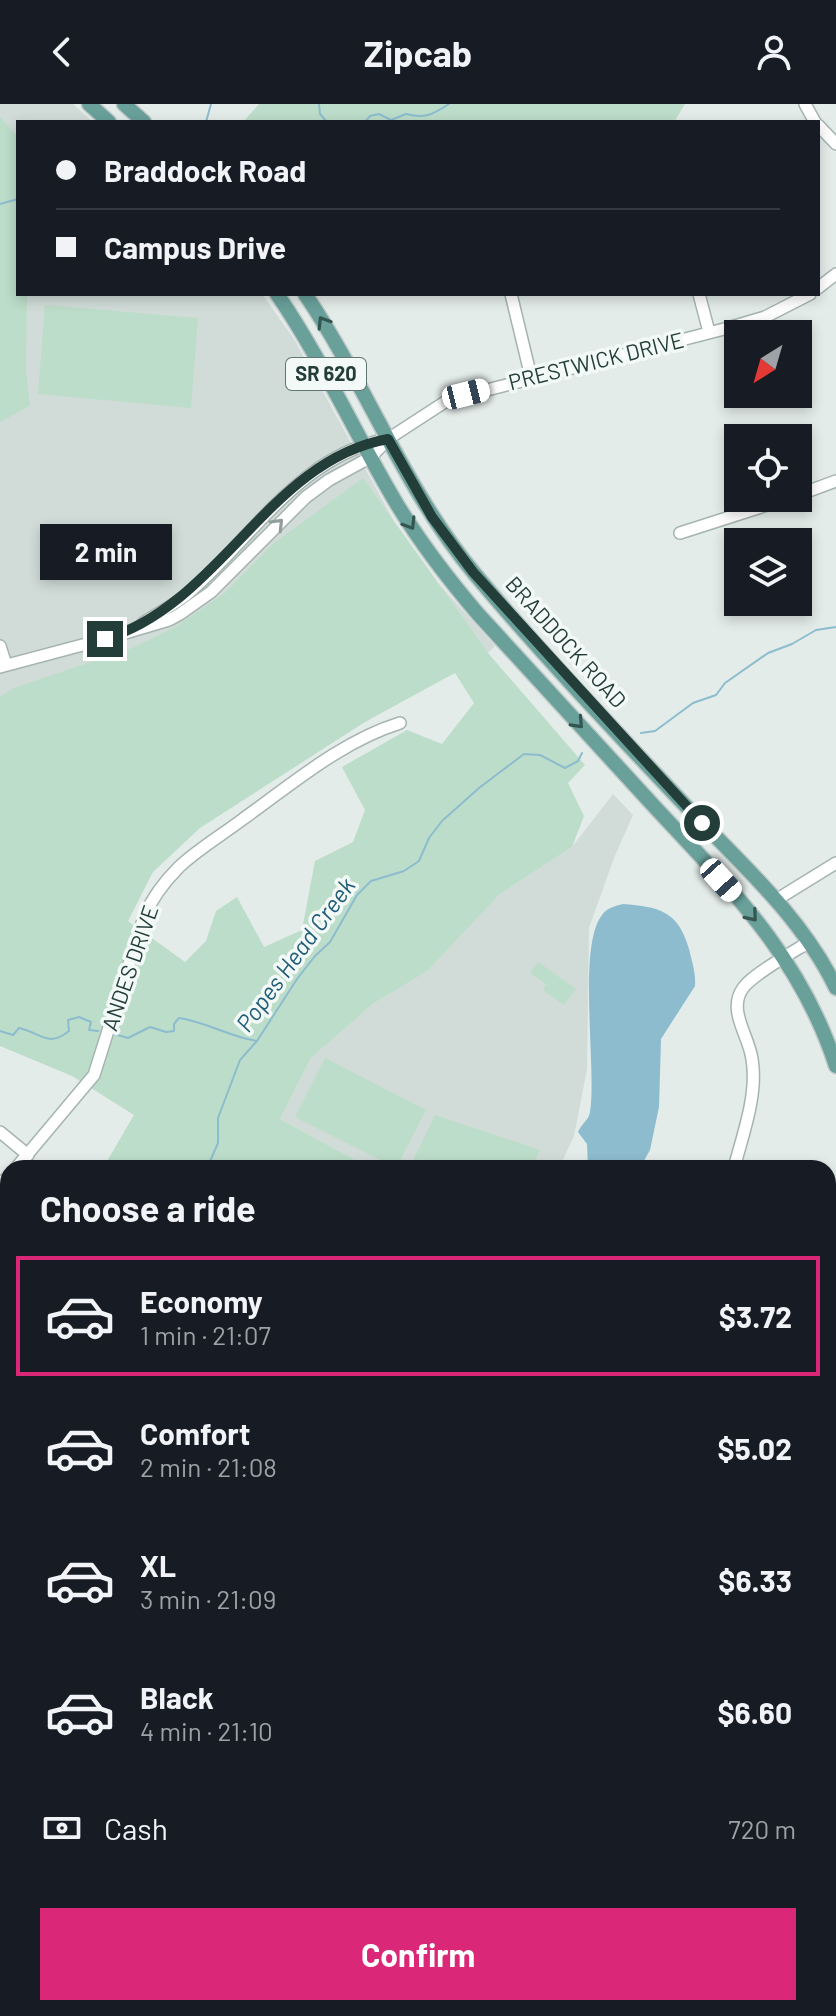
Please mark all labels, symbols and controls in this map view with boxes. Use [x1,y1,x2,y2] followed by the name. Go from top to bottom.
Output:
[40,30,84,74] icon: back
[752,30,796,74] icon: person
[364,31,472,74] text: Zipcab
[104,152,306,188] text: Braddock Road
[104,229,286,265] text: Campus Drive
[317,316,332,331] one-way arrow
[724,320,812,408] north arrow
[724,320,812,616] map controls
[505,326,686,394] street label: PRESTWICK DRIVE
[286,358,366,390] road number: SR 620
[440,377,492,411] car
[724,424,812,512] button: locate
[400,516,415,530] one-way arrow
[269,519,283,533] one-way arrow
[39,523,171,579] callout: 2 min
[724,528,812,616] button: layers
[75,536,137,567] text: 2 min
[501,570,632,712] street label: BRADDOCK ROAD
[87,621,123,657] route end
[568,713,582,728] one-way arrow
[684,805,720,841] route start
[696,854,746,906] car
[229,871,361,1037] water label: Popes Head Creek
[95,902,163,1034] street label: ANDES DRIVE
[742,906,757,921] one-way arrow
[40,1186,256,1229] text: Choose a ride
[44,1280,116,1352] icon: car
[140,1283,263,1319] text: Economy
[719,1298,792,1334] text: $3.72
[140,1319,271,1350] text: 1 min · 21:07
[44,1412,116,1484] icon: car
[140,1415,250,1451] text: Comfort
[717,1430,792,1466] text: $5.02
[140,1451,277,1482] text: 2 min · 21:08
[44,1544,116,1616] icon: car
[140,1547,176,1583] text: XL
[718,1562,792,1598] text: $6.33
[140,1583,276,1614] text: 3 min · 21:09
[44,1676,116,1748] icon: car
[140,1679,214,1715] text: Black
[717,1694,792,1730] text: $6.60
[140,1715,273,1746] text: 4 min · 21:10
[40,1806,84,1850] icon: cash
[104,1810,168,1846] text: Cash
[728,1813,796,1844] text: 720 m
[40,1908,796,2000] button: Confirm

